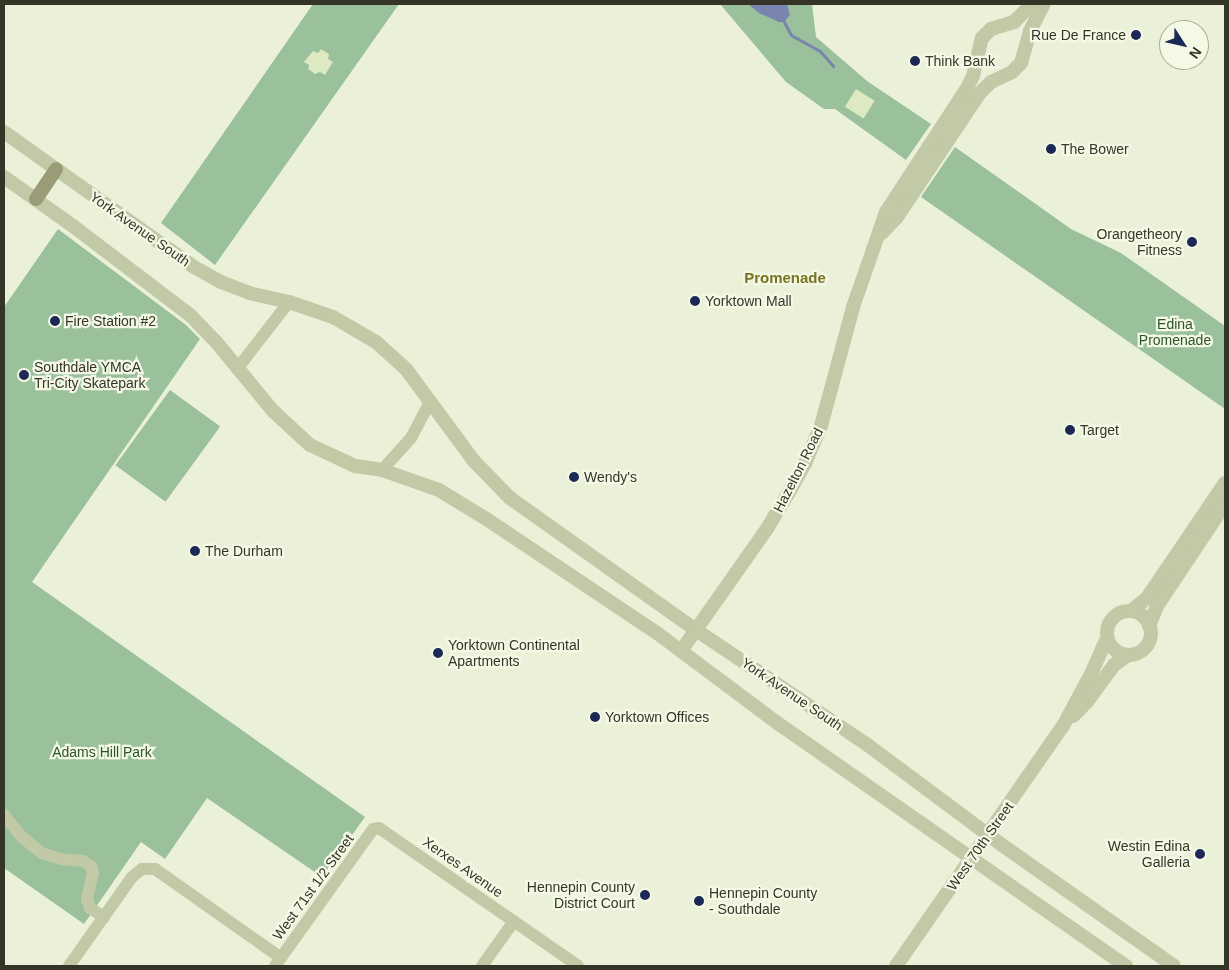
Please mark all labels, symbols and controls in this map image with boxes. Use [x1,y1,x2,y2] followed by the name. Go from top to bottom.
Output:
[1159,20,1209,70] north arrow
[1031,27,1126,43] place label: Rue De France
[1130,29,1142,41] marker: Rue De France
[1186,44,1205,62] text: N
[925,53,995,69] place label: Think Bank
[909,55,921,67] marker: Think Bank
[1061,141,1129,157] place label: The Bower
[1045,143,1057,155] marker: The Bower
[86,188,194,270] street label: York Avenue South
[1096,226,1182,258] place label: Orangetheory Fitness
[1186,236,1198,248] marker: Orangetheory Fitness
[744,269,826,287] district label: Promenade
[705,293,792,309] place label: Yorktown Mall
[689,295,701,307] marker: Yorktown Mall
[65,313,156,329] place label: Fire Station #2
[49,315,61,327] marker: Fire Station #2
[1139,316,1211,348] park label: Edina Promenade
[34,359,146,392] place label: Southdale YMCA Tri-City Skatepark
[18,369,30,381] marker: Southdale YMCA Tri-City Skatepark
[1080,422,1119,438] place label: Target
[1064,424,1076,436] marker: Target
[769,425,827,515] street label: Hazelton Road
[584,469,637,485] place label: Wendy's
[568,471,580,483] marker: Wendy's
[205,543,283,559] place label: The Durham
[189,545,201,557] marker: The Durham
[448,637,580,670] place label: Yorktown Continental Apartments
[432,647,444,659] marker: Yorktown Continental Apartments
[738,654,846,734] street label: York Avenue South
[605,709,709,725] place label: Yorktown Offices
[589,711,601,723] marker: Yorktown Offices
[52,744,152,760] park label: Adams Hill Park
[943,799,1017,893] street label: West 70th Street
[269,831,357,943] street label: West 71st 1/2 Street
[419,833,507,901] street label: Xerxes Avenue
[1108,838,1190,870] place label: Westin Edina Galleria
[1194,848,1206,860] marker: Westin Edina Galleria
[527,879,635,912] place label: Hennepin County District Court
[709,885,817,918] place label: Hennepin County - Southdale
[639,889,651,901] marker: Hennepin County District Court
[693,895,705,907] marker: Hennepin County - Southdale

